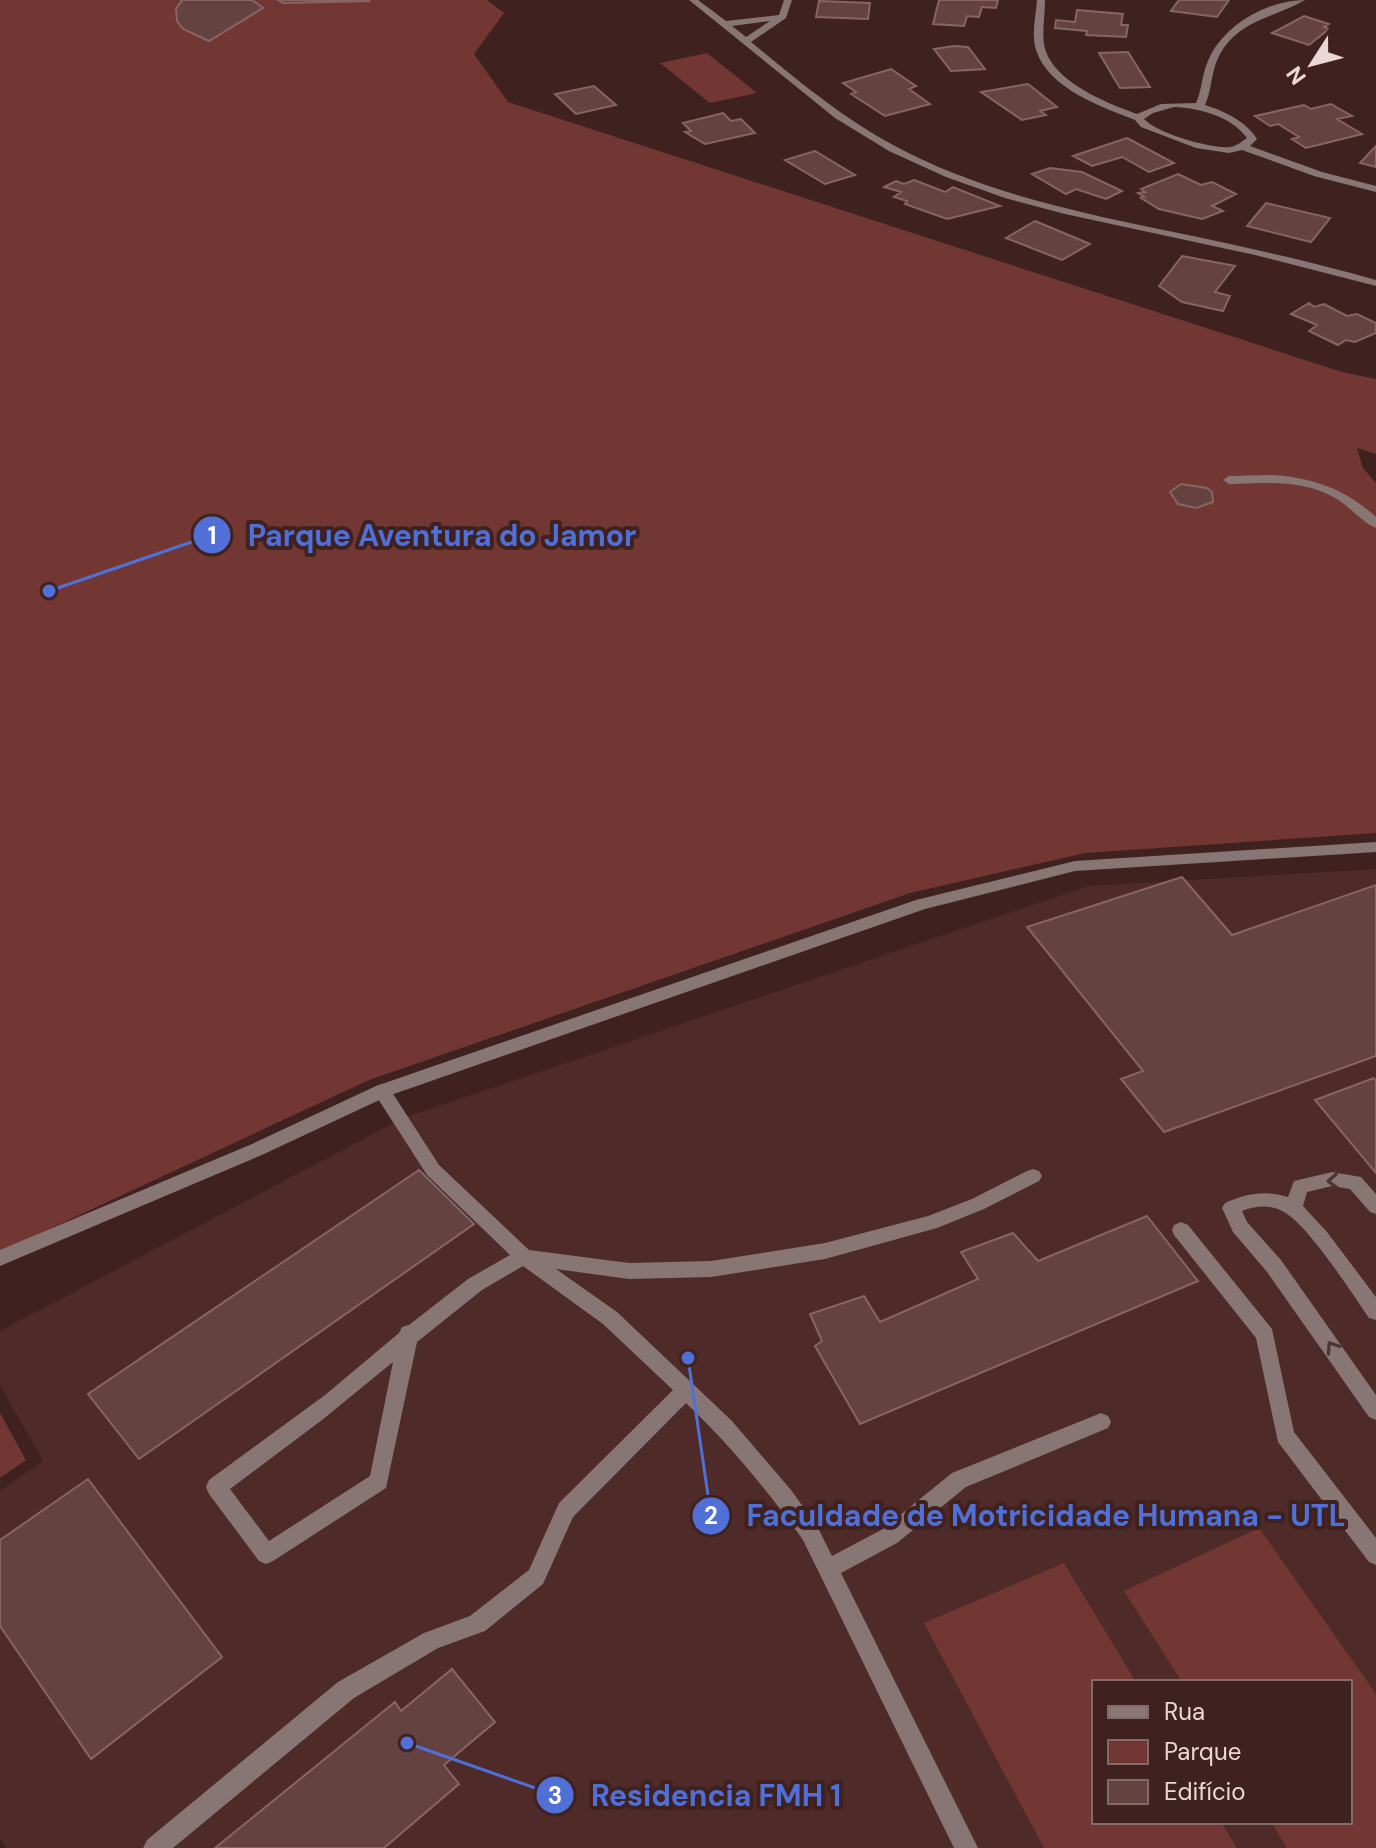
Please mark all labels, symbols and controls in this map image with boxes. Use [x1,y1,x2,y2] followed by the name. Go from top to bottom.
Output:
[1272,24,1352,104] north arrow
[1280,60,1313,90] text: N
[192,508,653,562] callout: Parque Aventura do Jamor
[248,516,636,555] text: Parque Aventura do Jamor
[208,520,216,551] text: 1
[1326,1172,1339,1189] one-way arrow
[1327,1341,1342,1355] one-way arrow
[691,1489,1362,1543] callout: Faculdade de Motricidade Humana - UTL
[747,1496,1345,1535] text: Faculdade de Motricidade Humana - UTL
[704,1500,718,1531] text: 2
[1092,1680,1352,1824] legend
[1164,1696,1205,1727] text: Rua
[1164,1736,1241,1767] text: Parque
[535,1768,857,1822] callout: Residencia FMH 1
[591,1776,841,1815] text: Residencia FMH 1
[1164,1776,1246,1807] text: Edifício
[548,1780,562,1811] text: 3

